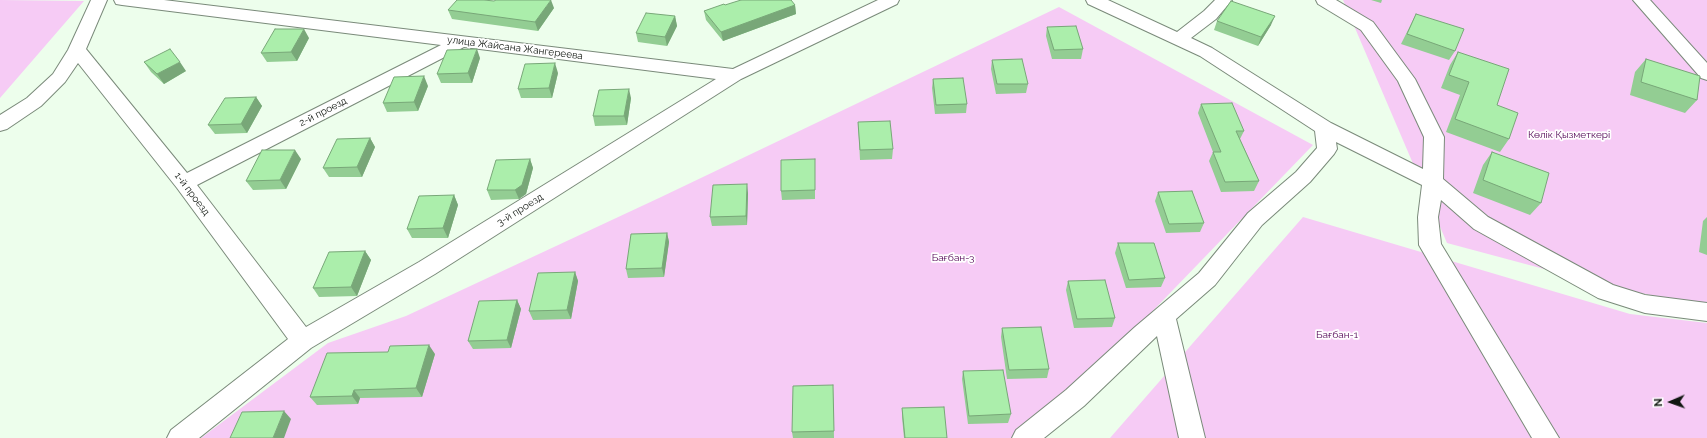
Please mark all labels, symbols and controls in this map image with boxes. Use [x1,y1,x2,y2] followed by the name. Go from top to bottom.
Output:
[446,34,584,62] street label: улица Жайсана Жангереева
[297,95,349,129] street label: 2-й проезд
[1528,129,1610,141] park label: Көлік Қызметкері
[172,170,212,218] street label: 1-й проезд
[495,191,545,229] street label: 3-й проезд
[932,252,974,264] park label: Бағбан-3
[1316,329,1358,341] park label: Бағбан-1
[1651,382,1691,422] north arrow
[1652,398,1665,407] text: N

